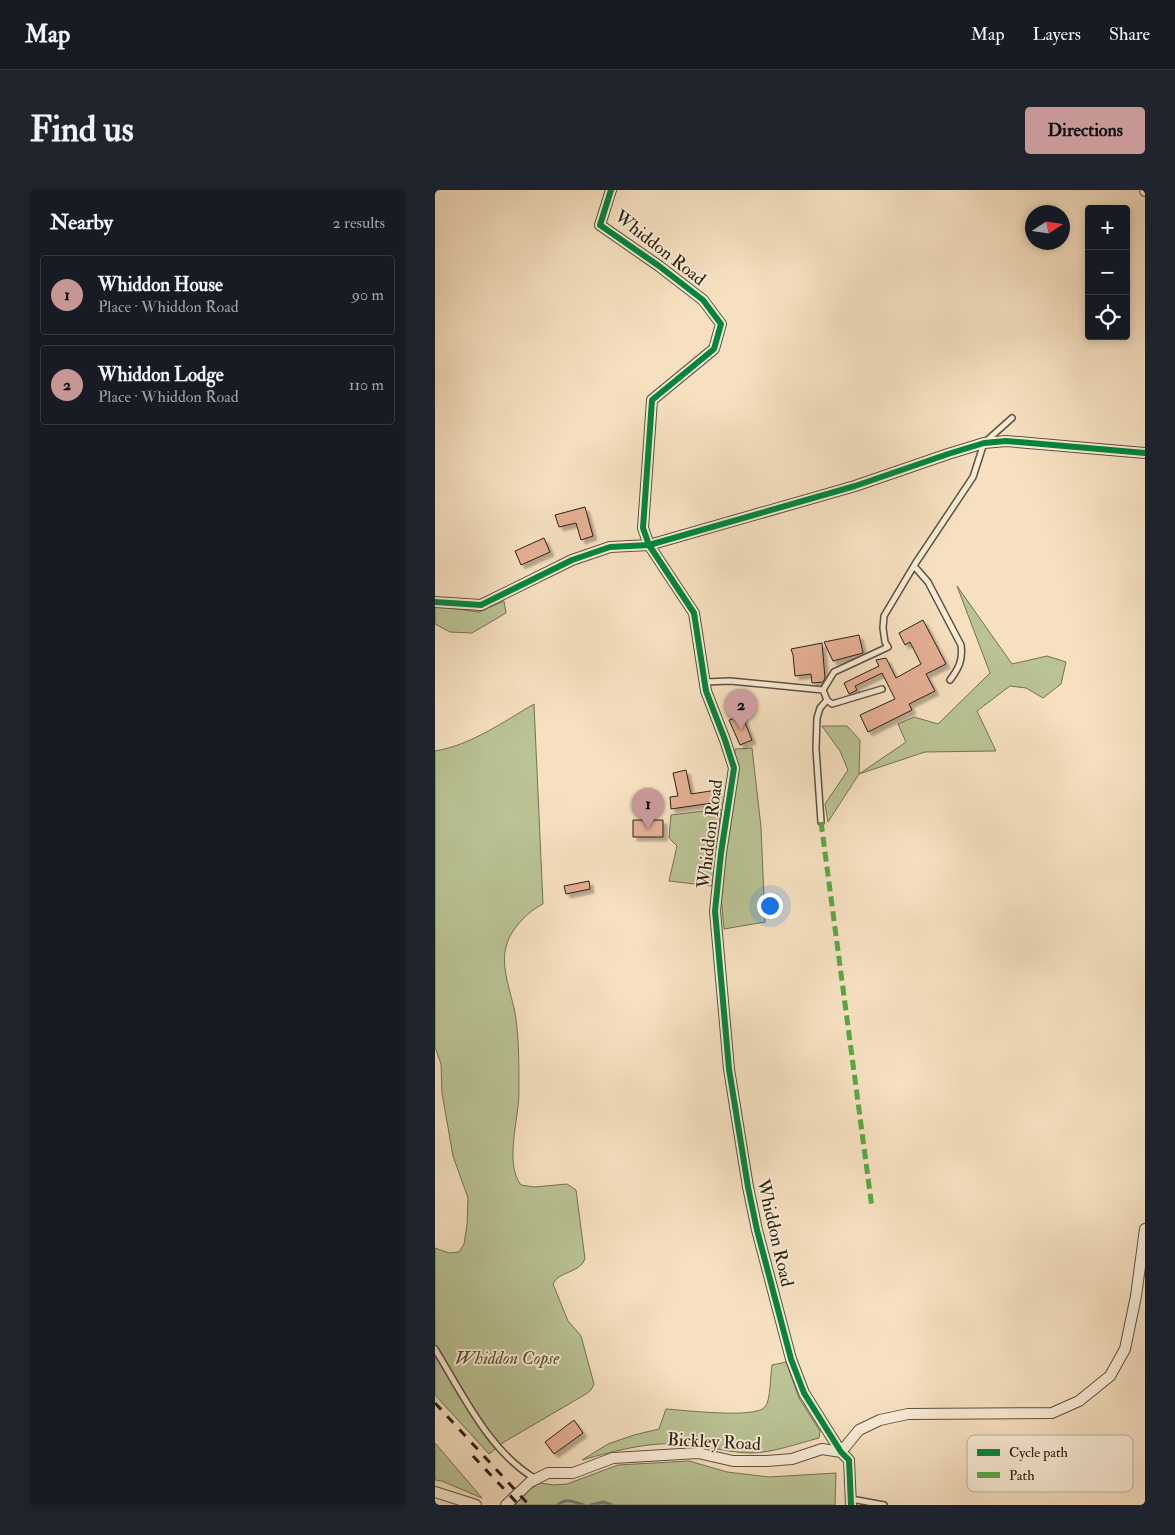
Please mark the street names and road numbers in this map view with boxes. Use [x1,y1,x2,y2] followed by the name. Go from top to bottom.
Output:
[609,205,710,291] street label: Whiddon Road
[692,778,728,891] street label: Whiddon Road
[751,1176,799,1289] street label: Whiddon Road
[667,1428,762,1456] street label: Bickley Road

